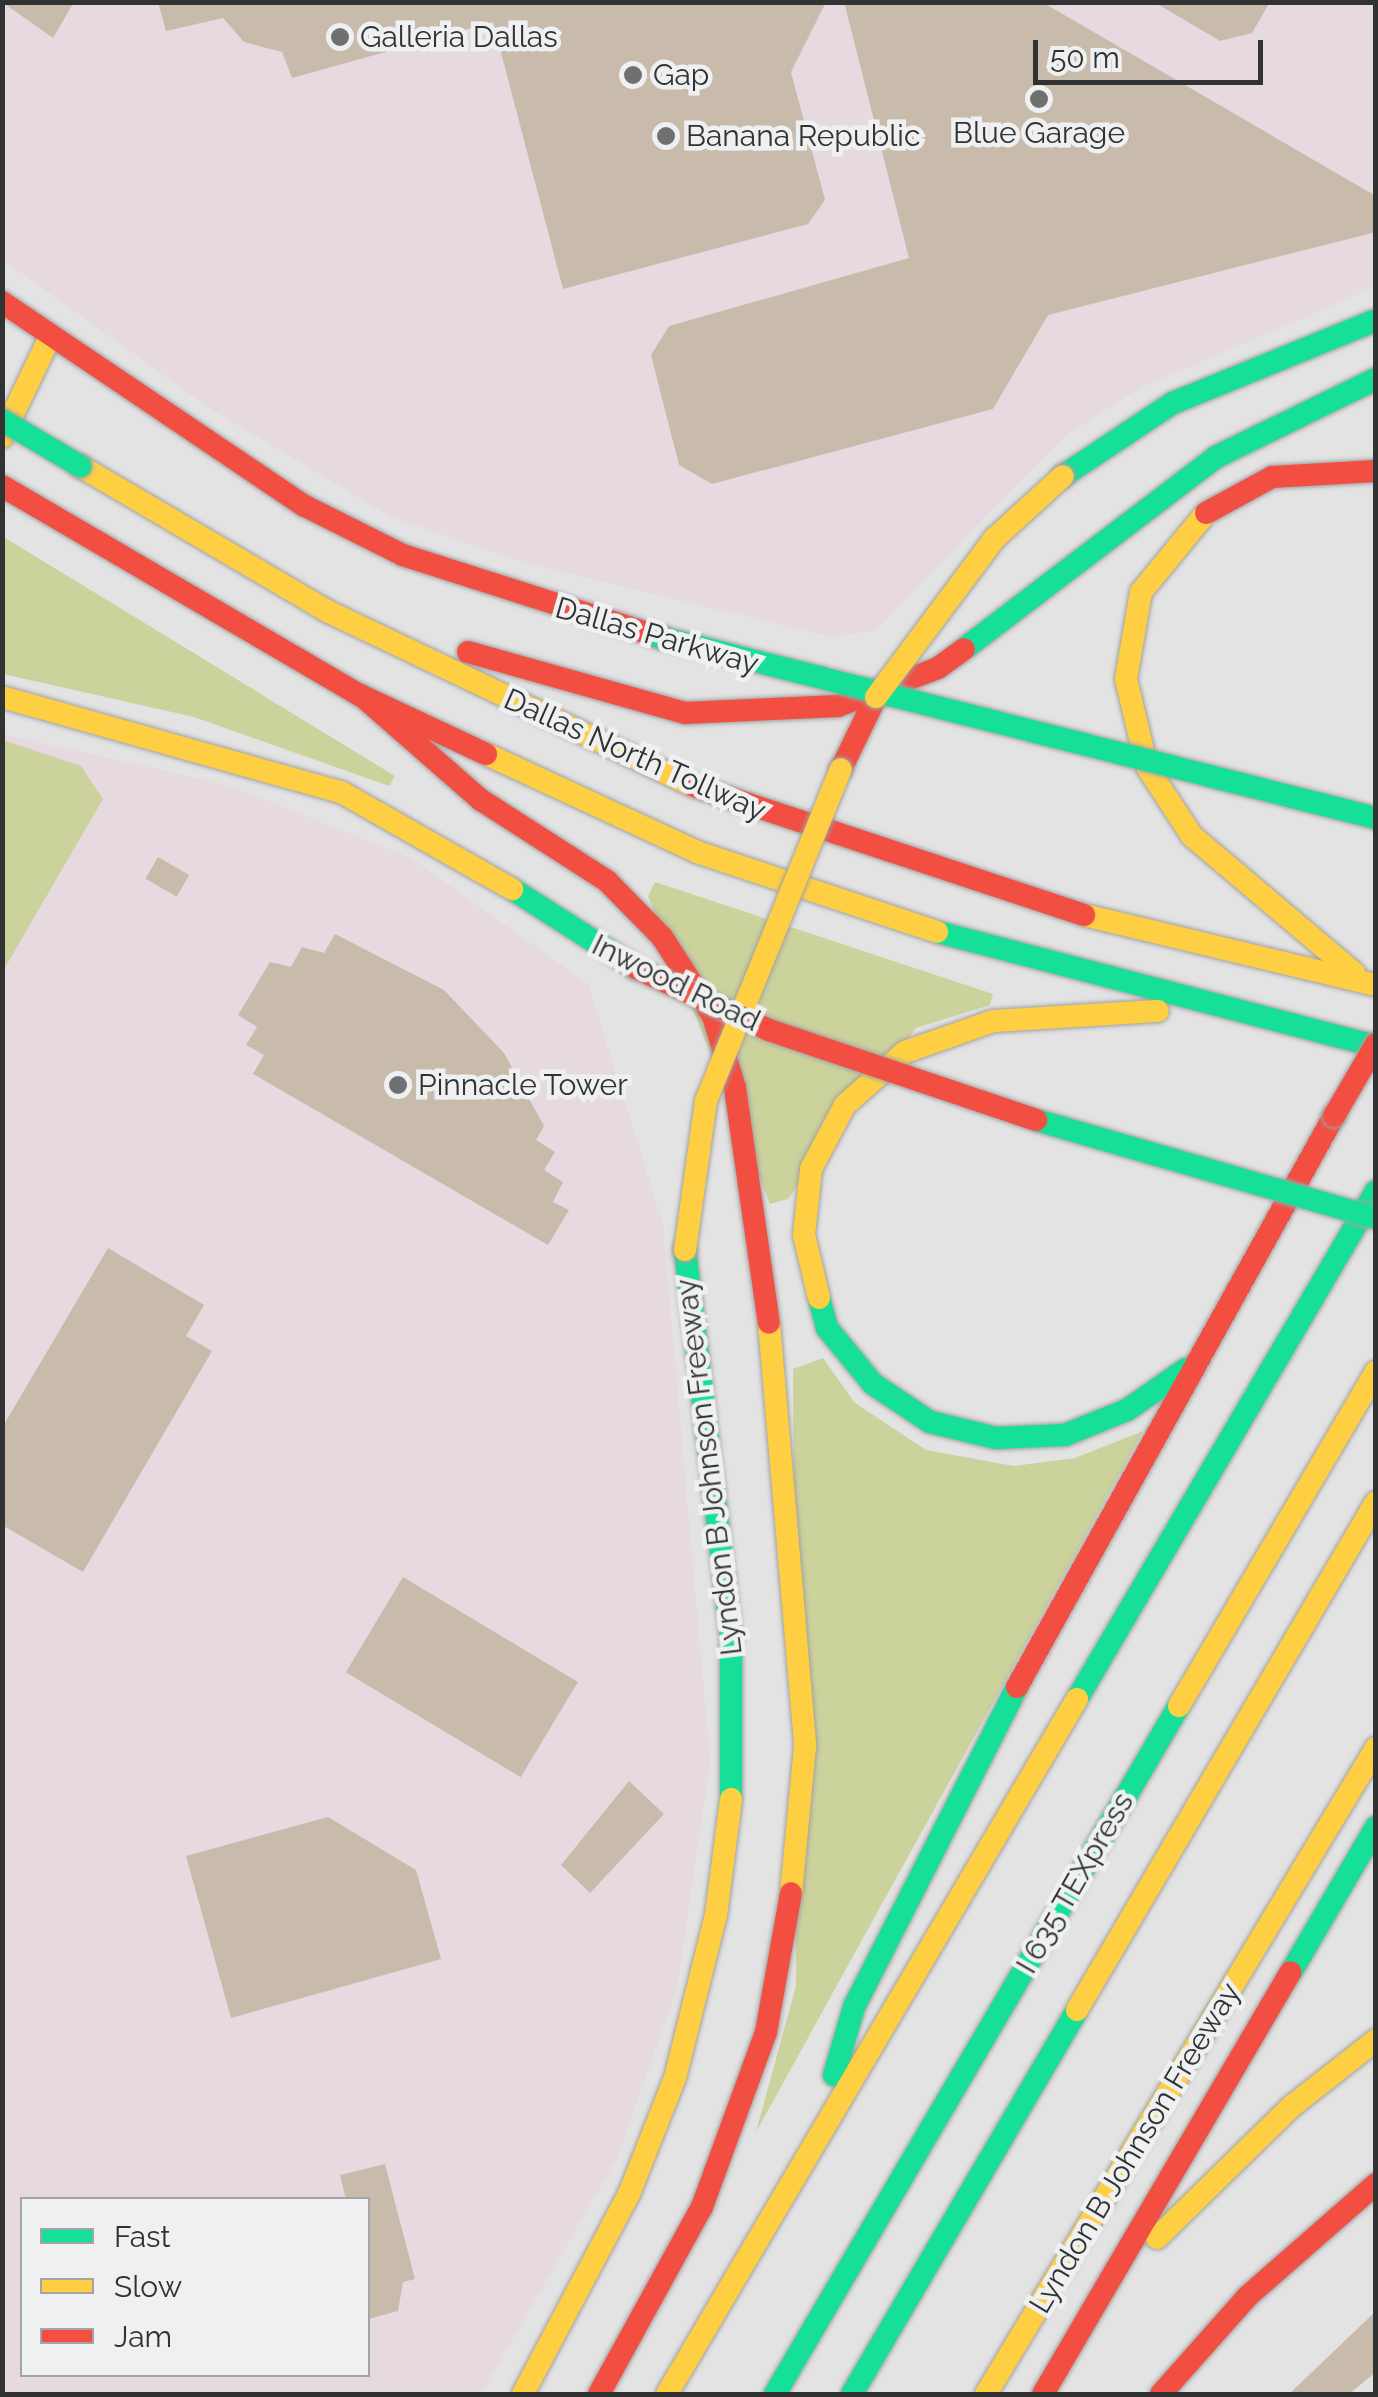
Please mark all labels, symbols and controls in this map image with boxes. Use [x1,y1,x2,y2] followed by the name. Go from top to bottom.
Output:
[360,19,558,55] place label: Galleria Dallas
[1038,20,1268,82] scale bar
[329,26,351,48] marker: Galleria Dallas
[1050,40,1120,75] text: 50 m
[653,57,709,93] place label: Gap
[622,64,644,86] marker: Gap
[1028,88,1050,110] marker: Blue Garage
[953,115,1125,151] place label: Blue Garage
[686,118,920,154] place label: Banana Republic
[655,125,677,147] marker: Banana Republic
[551,590,763,682] street label: Dallas Parkway
[498,681,772,829] street label: Dallas North Tollway
[586,927,766,1039] street label: Inwood Road
[418,1067,629,1103] place label: Pinnacle Tower
[387,1074,409,1096] marker: Pinnacle Tower
[668,1276,750,1658] street label: Lyndon B Johnson Freeway
[1008,1786,1142,1980] street label: I 635 TEXpress
[1022,1976,1248,2320] street label: Lyndon B Johnson Freeway
[20,2197,370,2377] legend
[114,2219,171,2254] text: Fast
[114,2269,182,2304] text: Slow
[114,2319,172,2354] text: Jam

